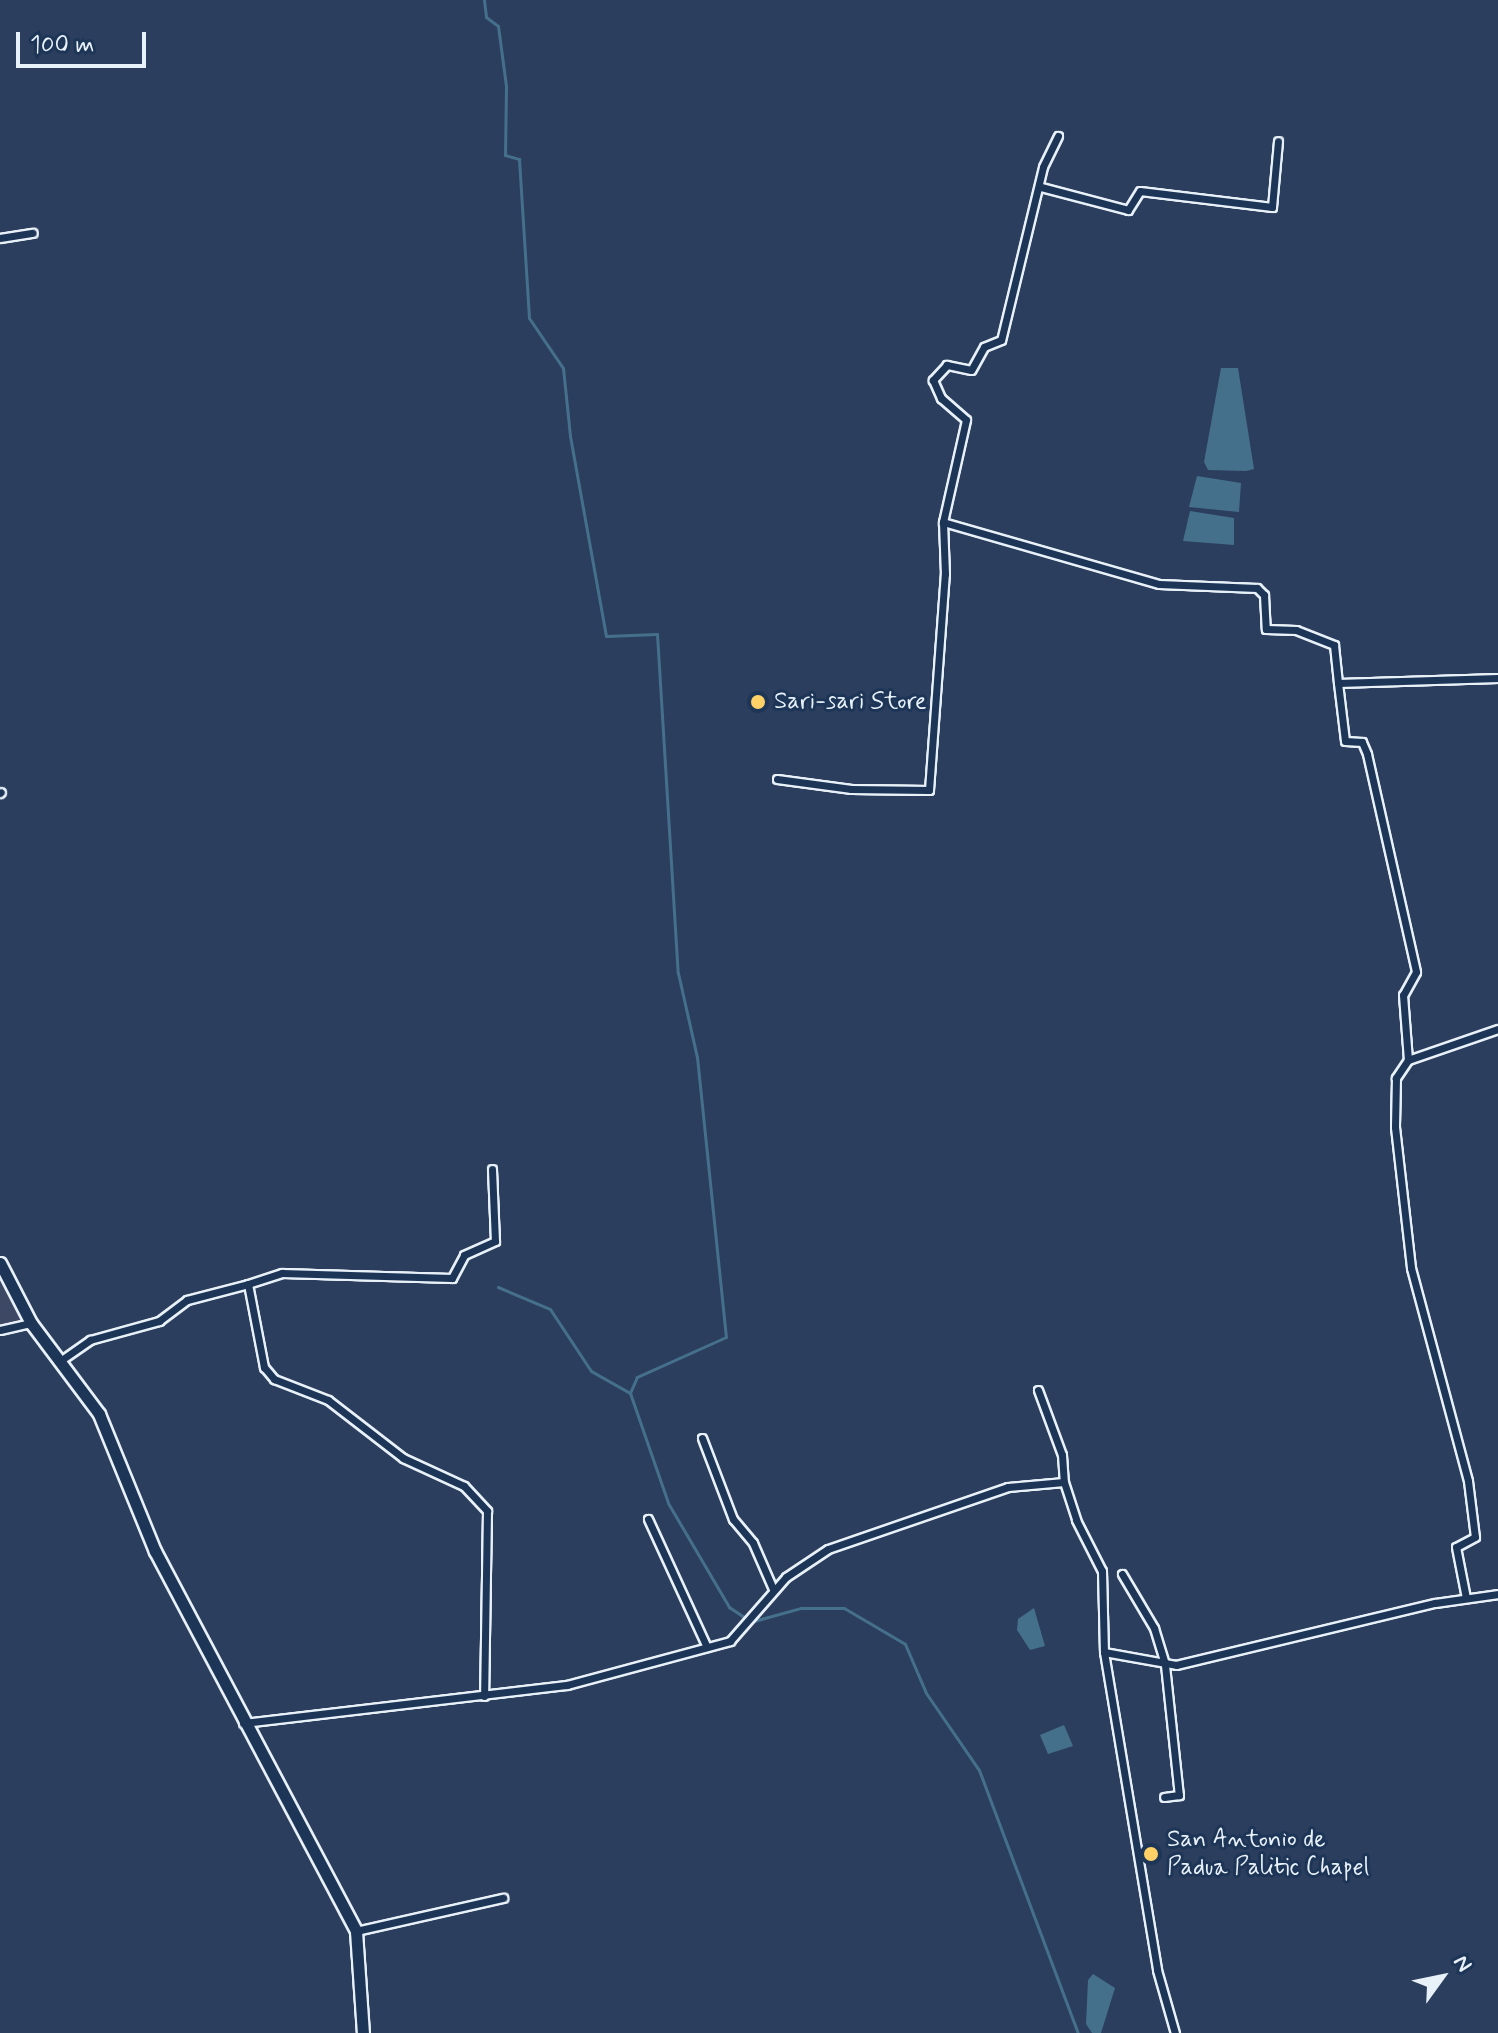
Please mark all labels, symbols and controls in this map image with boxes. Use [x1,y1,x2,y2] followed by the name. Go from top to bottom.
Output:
[20,16,150,66] scale bar
[30,30,94,61] text: 100 m
[774,688,925,716] place label: Sari-sari Store
[749,693,767,711] marker: Sari-sari Store
[1167,1826,1374,1882] place label: San Antonio de Padua Palitic Chapel
[1142,1845,1160,1863] marker: San Antonio de Padua Palitic Chapel
[1402,1937,1482,2017] north arrow
[1446,1950,1478,1978] text: N

